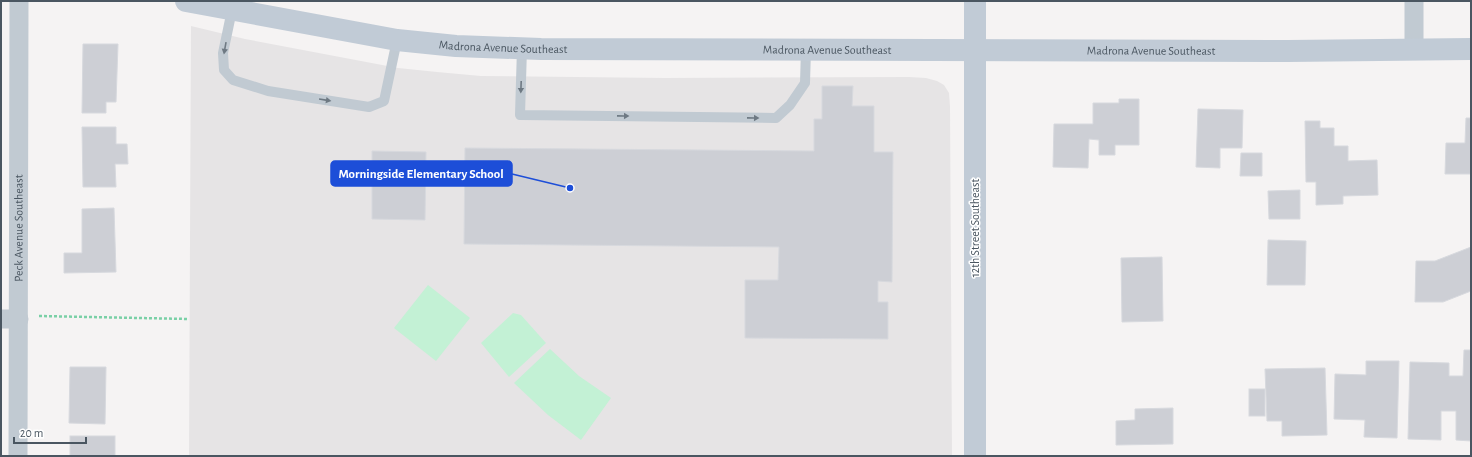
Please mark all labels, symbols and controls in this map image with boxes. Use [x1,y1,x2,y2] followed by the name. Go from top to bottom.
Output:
[438,38,567,55] street label: Madrona Avenue Southeast
[221,42,227,54] one-way arrow
[763,44,891,56] street label: Madrona Avenue Southeast
[1087,44,1215,57] street label: Madrona Avenue Southeast
[518,81,524,94] one-way arrow
[319,97,331,103] one-way arrow
[617,113,630,119] one-way arrow
[747,114,759,121] one-way arrow
[331,161,512,186] callout: Morningside Elementary School
[338,168,504,181] text: Morningside Elementary School
[12,174,25,282] street label: Peck Avenue Southeast
[969,178,981,277] street label: 12th Street Southeast
[14,419,86,445] scale bar
[20,427,43,439] text: 20 m

